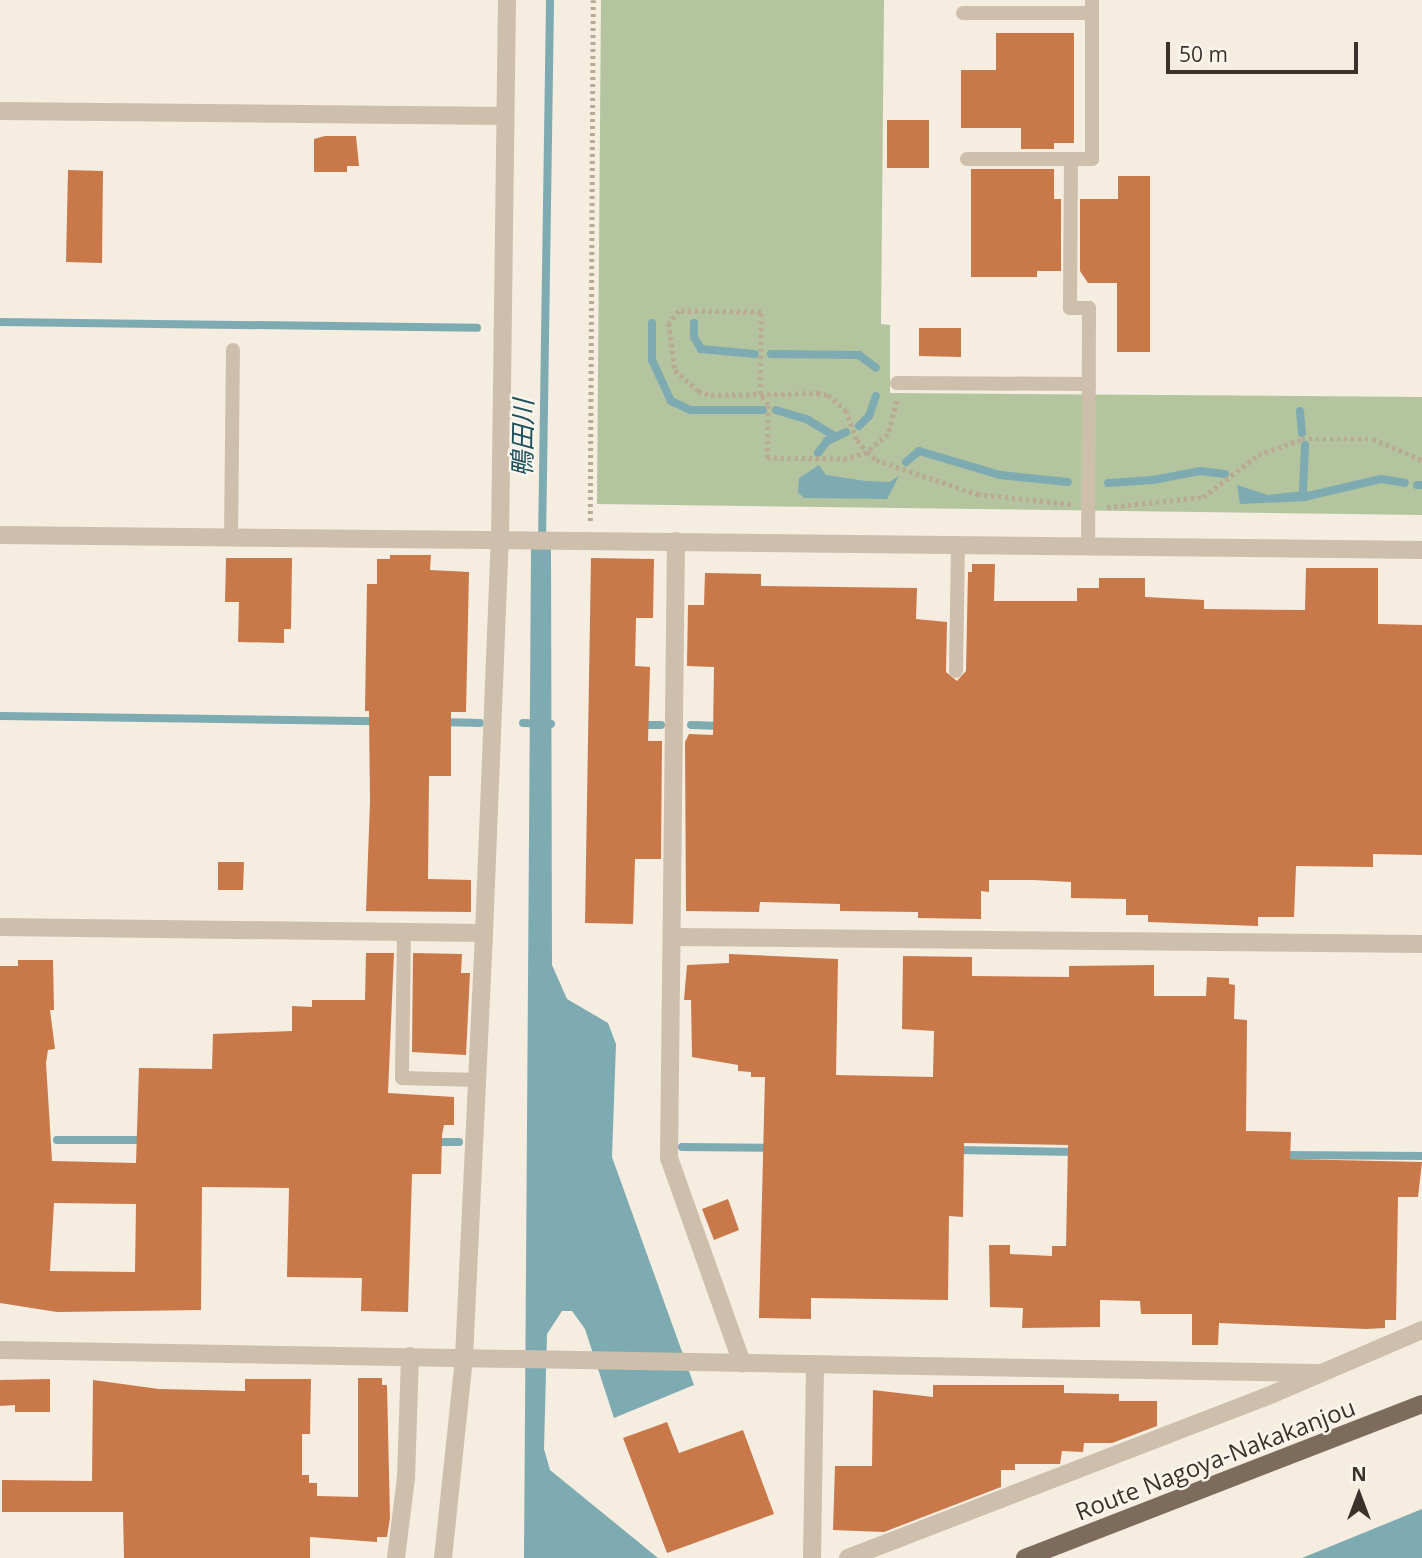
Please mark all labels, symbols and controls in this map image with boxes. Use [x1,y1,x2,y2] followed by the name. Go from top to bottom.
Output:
[1170,28,1362,72] scale bar
[1179,40,1228,68] text: 50 m
[507,399,539,477] water label: 鴨田川
[1071,1392,1359,1526] street label: Route Nagoya-Nakakanjou
[1324,1460,1394,1530] north arrow

